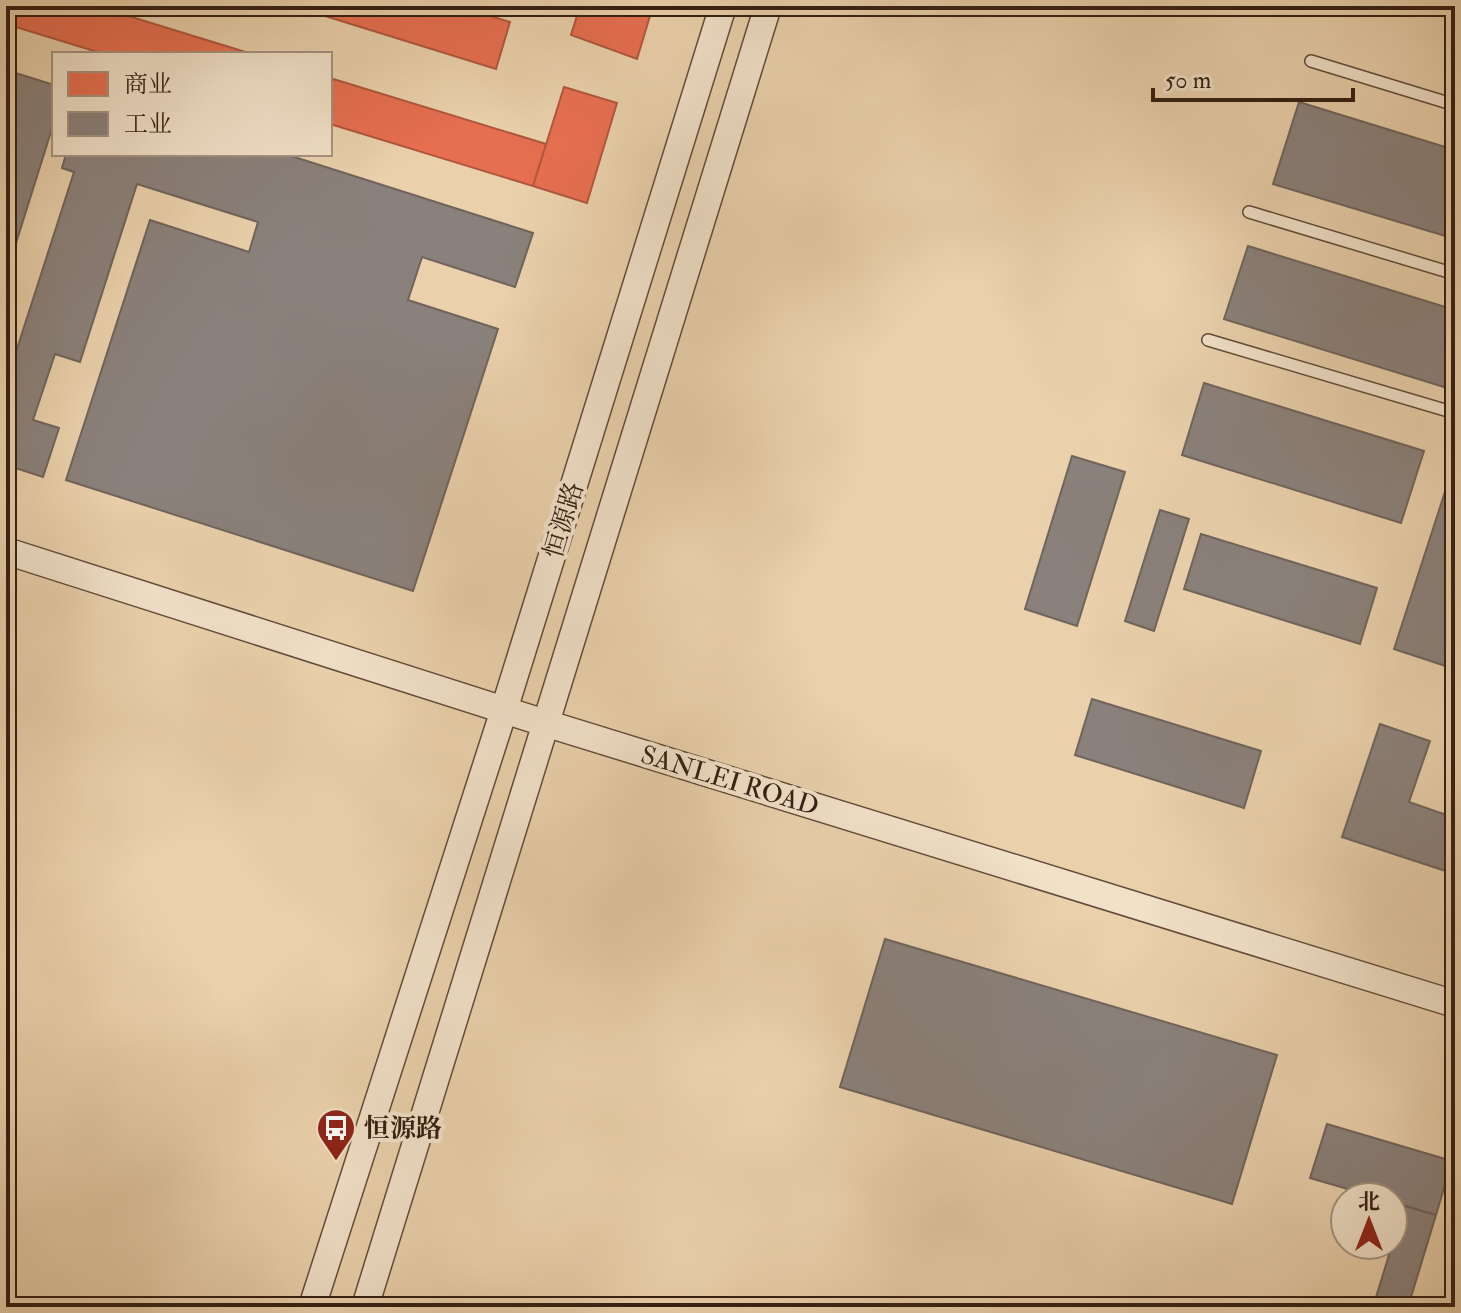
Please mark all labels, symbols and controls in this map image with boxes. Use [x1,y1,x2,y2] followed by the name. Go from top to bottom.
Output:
[52,52,332,156] legend
[1153,52,1353,102] scale bar
[1165,65,1212,96] text: 50 m
[124,69,172,100] text: 商业
[124,109,172,140] text: 工业
[537,478,591,562] street label: 恒源路
[637,739,823,823] street label: SANLEI ROAD
[315,1107,357,1162] bus stop icon: 恒源路
[364,1113,442,1145] place label: 恒源路
[1329,1181,1409,1261] north arrow
[1358,1188,1380,1216] text: 北

